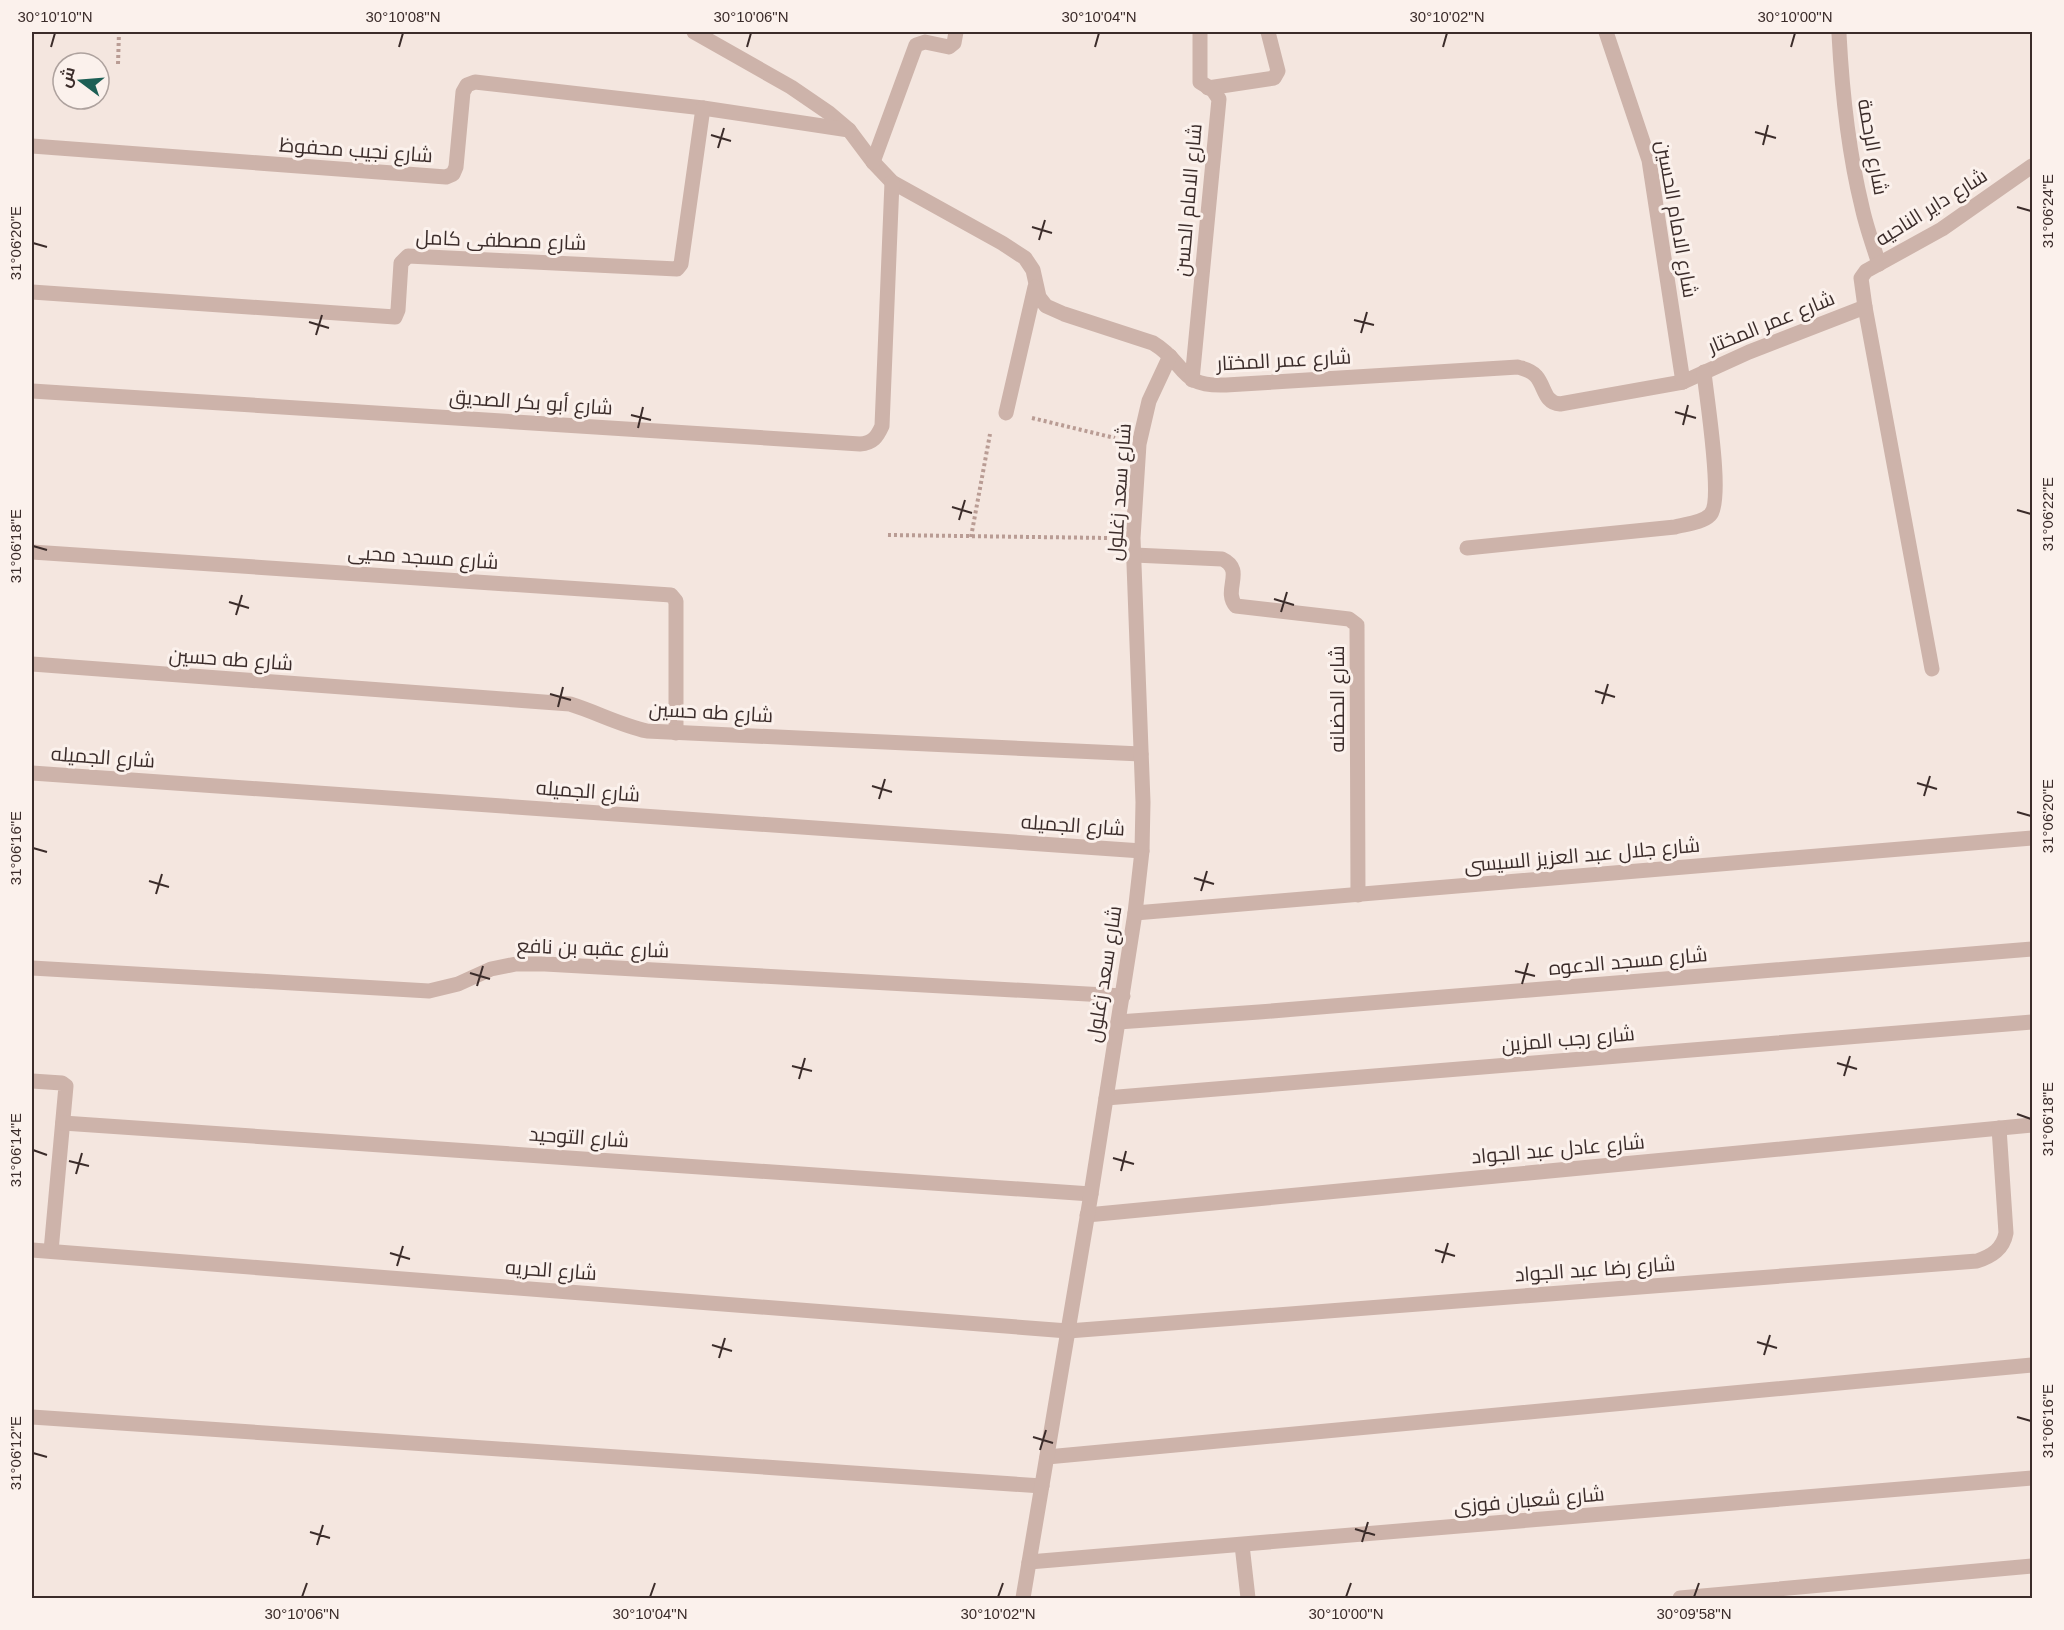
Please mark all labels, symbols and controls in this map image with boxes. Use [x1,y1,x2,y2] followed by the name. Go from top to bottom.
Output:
[17,8,93,25] text: 30°10'10"N
[365,8,441,25] text: 30°10'08"N
[713,8,789,25] text: 30°10'06"N
[1061,8,1137,25] text: 30°10'04"N
[1409,8,1485,25] text: 30°10'02"N
[1757,8,1833,25] text: 30°10'00"N
[51,51,111,111] north arrow
[56,65,79,89] text: ش
[1851,97,1892,197] street label: شارع الرحمة
[1170,123,1209,277] street label: شارع الامام الحسن
[278,134,434,169] street label: شارع نجيب محفوظ
[1649,139,1702,300] street label: شارع الامام الحسين
[1871,164,1992,253] street label: شارع داير الناحيه
[2039,174,2056,248] text: 31°06'24"E
[7,206,24,280] text: 31°06'20"E
[415,226,587,257] street label: شارع مصطفى كامل
[1704,287,1839,361] street label: شارع عمر المختار
[1215,345,1352,378] street label: شارع عمر المختار
[448,384,614,422] street label: شارع أبو بكر الصديق
[1103,422,1138,562] street label: شارع سعد زغلول
[2039,477,2056,551] text: 31°06'22"E
[7,509,24,583] text: 31°06'18"E
[347,541,499,576] street label: شارع مسجد محيى
[168,644,294,677] street label: شارع طه حسين
[1326,645,1351,753] street label: شارع الحضانه
[648,698,774,729] street label: شارع طه حسين
[50,742,156,775] street label: شارع الجميله
[535,776,641,809] street label: شارع الجميله
[2039,779,2056,853] text: 31°06'20"E
[1020,810,1126,843] street label: شارع الجميله
[7,811,24,885] text: 31°06'16"E
[1463,834,1701,879] street label: شارع جلال عبد العزيز السيسى
[1082,904,1129,1044] street label: شارع سعد زغلول
[516,934,670,965] street label: شارع عقبه بن نافع
[1548,943,1709,982] street label: شارع مسجد الدعوه
[1500,1022,1636,1059] street label: شارع رجب المزين
[2039,1082,2056,1156] text: 31°06'18"E
[7,1113,24,1187] text: 31°06'14"E
[528,1123,630,1154] street label: شارع التوحيد
[1470,1130,1646,1171] street label: شارع عادل عبد الجواد
[1514,1252,1676,1289] street label: شارع رضا عبد الجواد
[504,1256,598,1287] street label: شارع الحريه
[2039,1384,2056,1458] text: 31°06'16"E
[7,1416,24,1490] text: 31°06'12"E
[1453,1482,1605,1521] street label: شارع شعبان فوزى
[264,1605,340,1622] text: 30°10'06"N
[612,1605,688,1622] text: 30°10'04"N
[960,1605,1036,1622] text: 30°10'02"N
[1308,1605,1384,1622] text: 30°10'00"N
[1656,1605,1732,1622] text: 30°09'58"N

